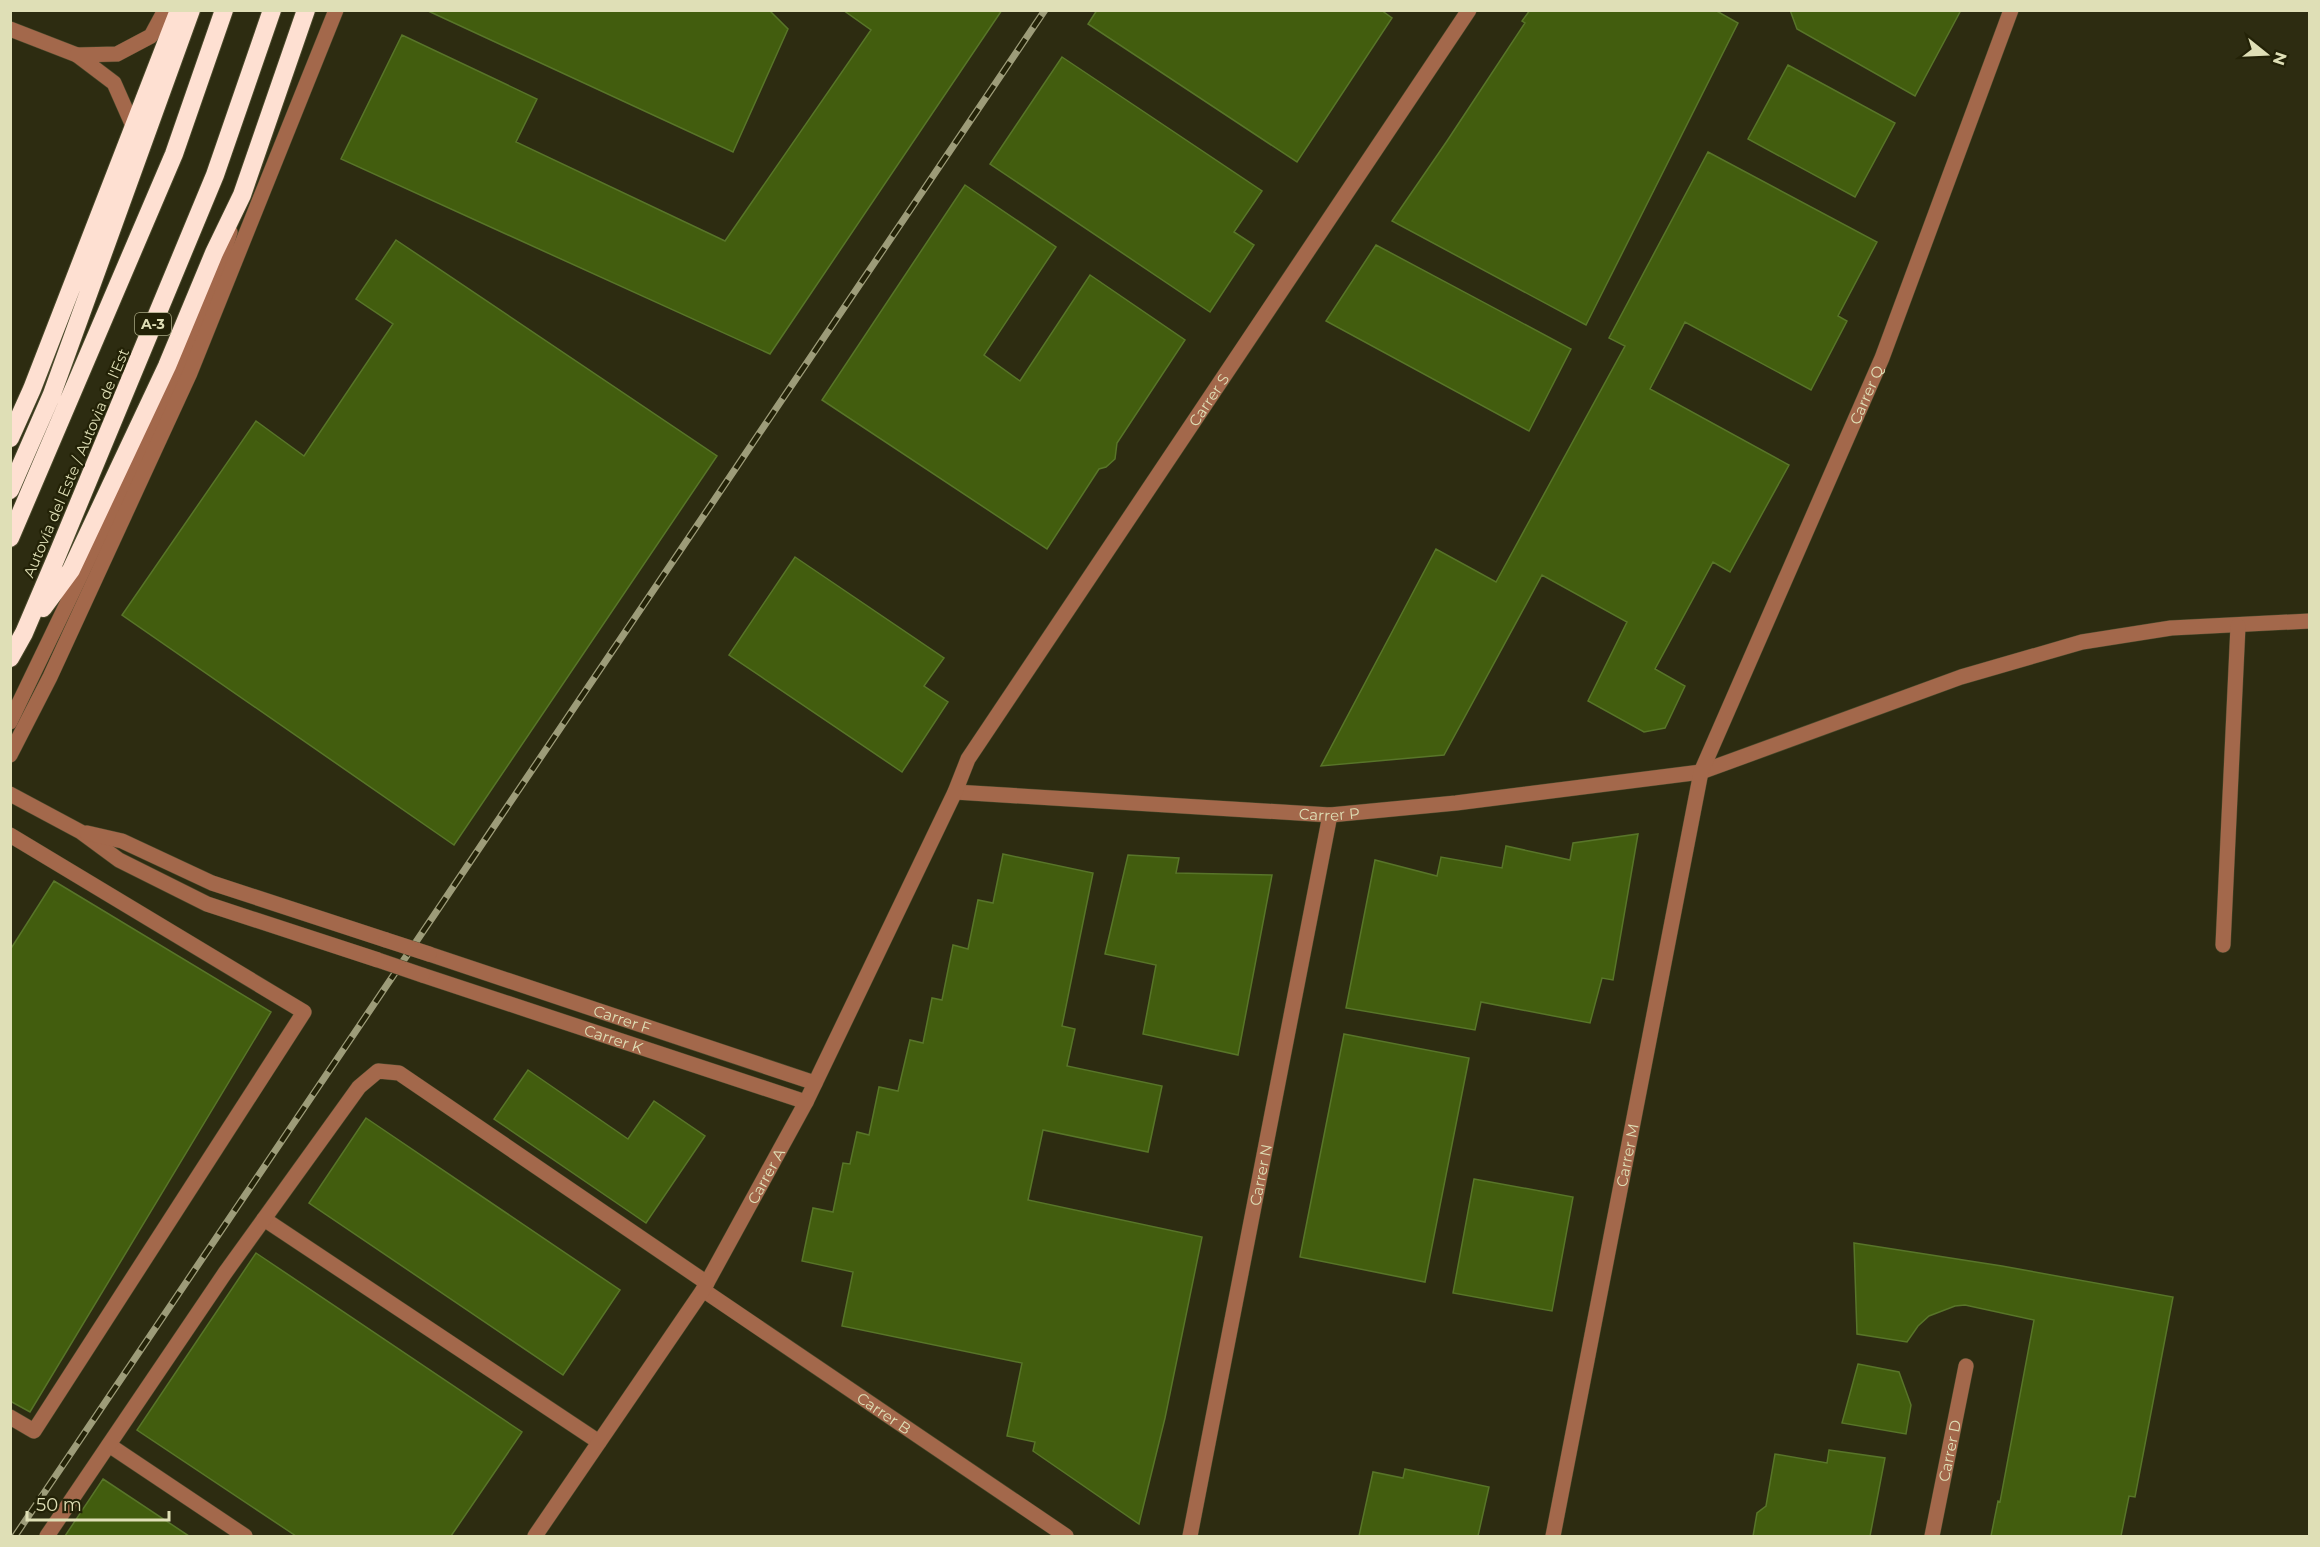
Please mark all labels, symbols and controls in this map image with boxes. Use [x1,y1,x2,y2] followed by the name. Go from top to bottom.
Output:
[2236,24,2296,84] north arrow
[2269,49,2291,68] text: N
[135,313,171,335] road number: A-3
[19,346,133,580] street label: Autovía del Este / Autovia de l'Est
[1845,362,1887,427] street label: Carrer Q
[1184,370,1233,430] street label: Carrer S
[1298,803,1361,824] street label: Carrer P
[591,1000,654,1037] street label: Carrer F
[582,1020,646,1057] street label: Carrer K
[1611,1122,1642,1189] street label: Carrer M
[1245,1142,1275,1207] street label: Carrer N
[743,1144,789,1207] street label: Carrer A
[854,1388,915,1438] street label: Carrer B
[1934,1418,1965,1483] street label: Carrer D
[27,1484,170,1522] scale bar
[36,1494,82,1516] text: 50 m

